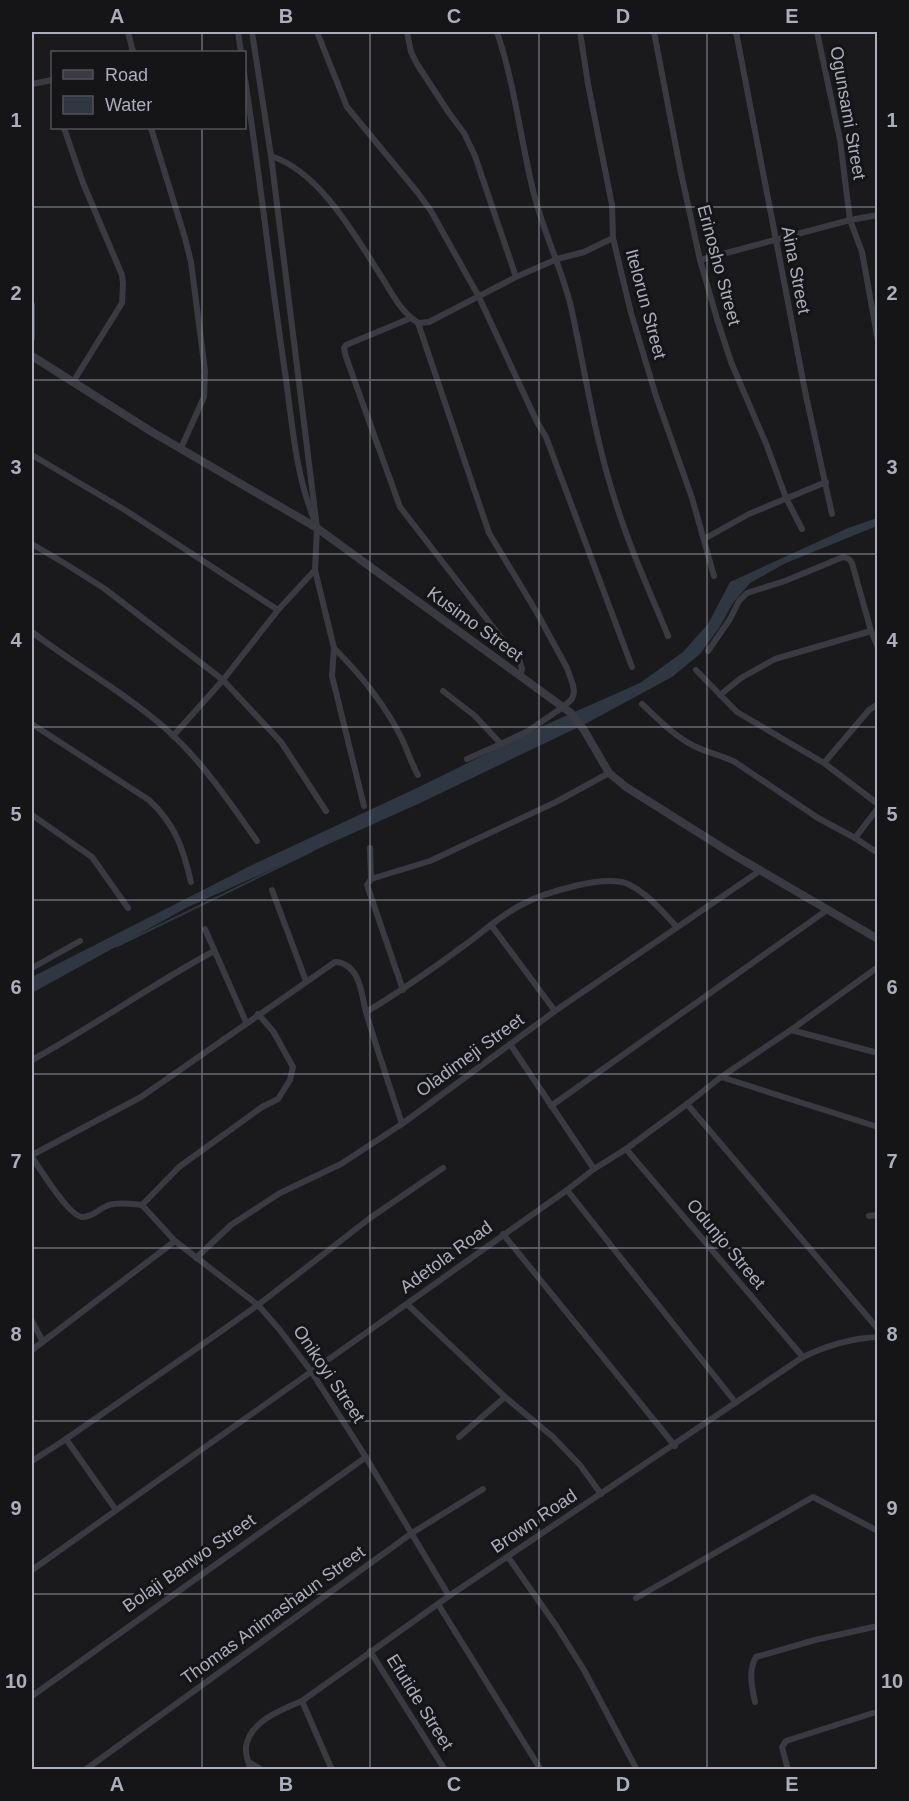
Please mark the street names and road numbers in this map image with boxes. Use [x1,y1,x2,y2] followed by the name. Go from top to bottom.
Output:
[826,45,870,181] street label: Ogunsami Street
[693,202,745,328] street label: Erinosho Street
[778,224,814,316] street label: Aina Street
[622,247,670,361] street label: Itelorun Street
[423,583,527,665] street label: Kusimo Street
[412,1009,528,1101] street label: Oladimeji Street
[683,1195,769,1293] street label: Odunjo Street
[396,1217,496,1297] street label: Adetola Road
[289,1322,369,1426] street label: Onikoyi Street
[487,1485,581,1557] street label: Brown Road
[119,1510,259,1616] street label: Bolaji Banwo Street
[177,1542,369,1688] street label: Thomas Animashaun Street
[383,1650,457,1754] street label: Efutide Street

